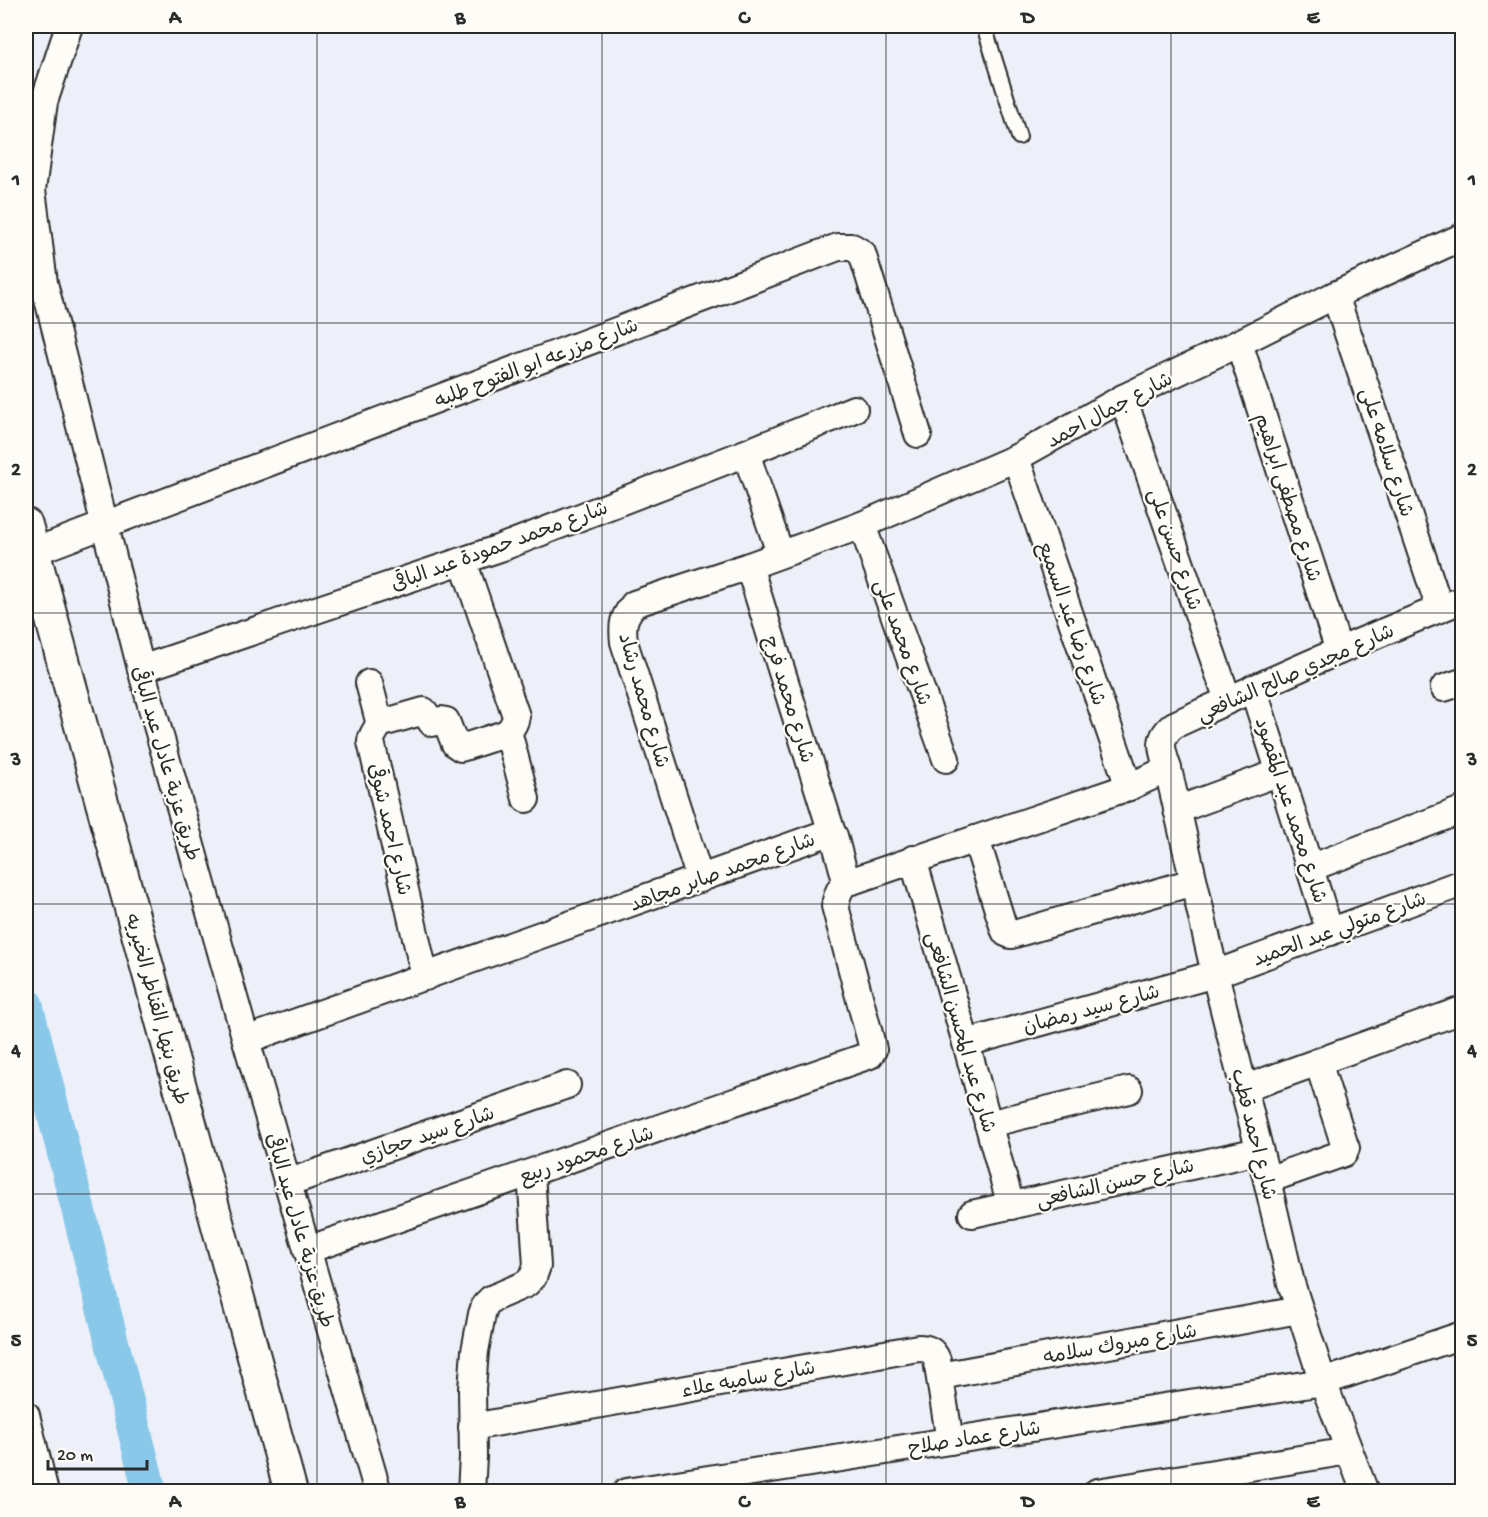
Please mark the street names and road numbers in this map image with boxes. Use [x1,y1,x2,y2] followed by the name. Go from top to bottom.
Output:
[432,315,642,415] street label: شارع مزرعه ابو الفتوح طلبه
[1043,368,1178,455] street label: شارع جمال احمد
[1353,385,1417,520] street label: شارع سلامه على
[1248,411,1325,585] street label: شارع مصطفى ابراهيم
[1141,486,1205,614] street label: شارع حسن على
[387,494,612,598] street label: شارع محمد حمودة عبد الباقى
[1031,539,1110,709] street label: شارع رضا عبد السميع
[867,577,935,709] street label: شارع محمد على
[1194,620,1400,732] street label: شارع مجدي صالح الشافعي
[611,631,673,771] street label: شارع محمد رشاد
[756,633,818,766] street label: شارع محمد فرج
[125,662,207,864] street label: طريق عزبة عادل عبد الباقى
[1248,715,1331,907] street label: شارع محمد عبد المقصود
[361,760,419,898] street label: شارع احمد شوقى
[627,829,819,919] street label: شارع محمد صابر مجاهد
[1250,888,1431,976] street label: شارع متولي عبد الحميد
[118,911,192,1108] street label: طريق بنها, القناطر الخيريه
[919,929,999,1136] street label: شارع عبد المحسن الشافعى
[1021,981,1163,1041] street label: شارع سيد رمضان
[1224,1066,1280,1203] street label: شارع احمد قطب
[358,1103,498,1171] street label: شارع سيد حجازي
[517,1123,657,1191] street label: شارع محمود ربيع
[259,1129,341,1331] street label: طريق عزبة عادل عبد الباقى
[1034,1155,1197,1215] street label: شارع حسن الشافعى
[1042,1321,1199,1371] street label: شارع مبروك سلامه
[680,1357,817,1405] street label: شارع ساميه علاء
[906,1418,1043,1462] street label: شارع عماد صلاح

